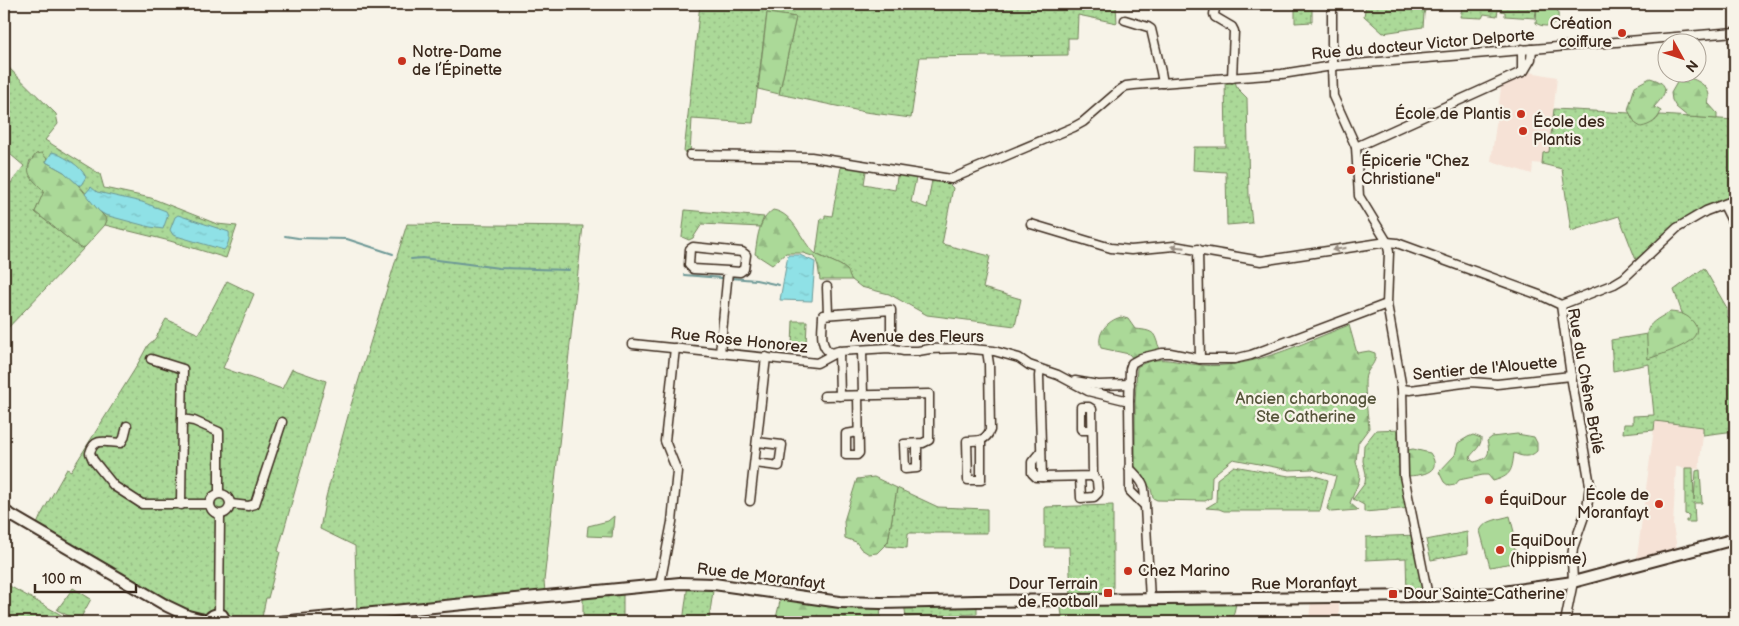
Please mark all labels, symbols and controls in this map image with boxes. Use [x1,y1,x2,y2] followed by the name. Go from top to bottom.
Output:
[1550,15,1613,52] place label: Création coiffure
[1310,26,1536,64] street label: Rue du docteur Victor Delporte
[1616,27,1628,39] marker: Création coiffure
[1656,32,1706,82] north arrow
[412,43,503,80] place label: Notre-Dame de l’Épinette
[396,55,408,67] marker: Notre-Dame de l’Épinette
[1682,57,1701,76] text: N
[1395,103,1511,124] place label: École de Plantis
[1515,108,1527,120] marker: École de Plantis
[1533,111,1605,150] place label: École des Plantis
[1517,125,1529,137] marker: École des Plantis
[1361,150,1469,189] place label: Épicerie "Chez Christiane"
[1345,164,1357,176] marker: Épicerie "Chez Christiane"
[1170,243,1186,251] one-way arrow
[1330,246,1346,254] one-way arrow
[1563,306,1607,456] street label: Rue du Chêne Brûlé
[669,324,809,358] street label: Rue Rose Honorez
[850,328,984,347] street label: Avenue des Fleurs
[1412,353,1559,385] street label: Sentier de l'Alouette
[1235,390,1377,427] park label: Ancien charbonage Ste Catherine
[1577,484,1650,523] place label: École de Moranfayt
[1499,489,1566,510] place label: ÉquiDour
[1483,494,1495,506] marker: ÉquiDour
[1653,498,1665,510] marker: École de Moranfayt
[1510,532,1587,569] place label: EquiDour (hippisme)
[1494,544,1506,556] marker: EquiDour (hippisme)
[696,560,826,594] street label: Rue de Moranfayt
[35,561,136,593] scale bar
[1138,562,1230,581] place label: Chez Marino
[1122,565,1134,577] marker: Chez Marino
[42,570,82,589] text: 100 m
[1251,574,1357,594] street label: Rue Moranfayt
[1009,575,1098,612] place label: Dour Terrain de Football
[1403,585,1566,604] place label: Dour Sainte-Catherine
[1102,587,1114,599] marker: Dour Terrain de Football
[1387,588,1399,600] marker: Dour Sainte-Catherine

